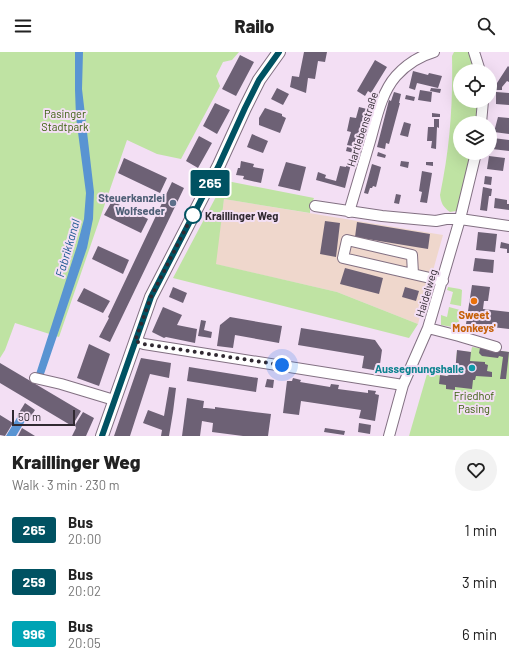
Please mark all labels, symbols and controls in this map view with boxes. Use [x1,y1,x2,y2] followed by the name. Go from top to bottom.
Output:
[12,15,34,37] icon: menu
[235,15,274,37] text: Railo
[475,15,497,37] icon: search
[453,64,497,160] map controls
[453,64,497,108] button: locate
[344,90,380,168] street label: Hartlebenstraße
[41,107,89,133] park label: Pasinger Stadtpark
[453,116,497,160] button: layers
[187,170,233,196] line badge: 265
[199,174,221,191] text: 265
[98,191,166,217] place label: Steuerkanzlei Wolfseder
[168,198,178,208] marker: Steuerkanzlei Wolfseder
[184,206,202,224] marker: Kraillinger Weg
[205,209,278,222] place label: Kraillinger Weg
[52,217,82,279] water label: Fabrikkanal
[413,267,439,319] street label: Haidelweg
[469,296,479,306] marker: Sweet Monkeys'
[452,308,496,334] place label: Sweet Monkeys'
[272,355,292,375] your location
[375,362,464,375] place label: Aussegnungshalle
[467,363,477,373] marker: Aussegnungshalle
[454,389,494,415] park label: Friedhof Pasing
[12,408,75,427] scale bar
[18,410,41,423] text: 50 m
[455,449,497,491] button: heart
[12,450,140,473] text: Kraillinger Weg
[12,477,119,493] text: Walk · 3 min · 230 m
[68,513,93,531] text: Bus
[23,521,45,538] text: 265
[464,521,497,539] text: 1 min
[68,531,101,547] text: 20:00
[68,565,93,583] text: Bus
[23,573,45,590] text: 259
[462,573,497,591] text: 3 min
[68,583,101,599] text: 20:02
[68,617,93,635] text: Bus
[23,625,45,642] text: 996
[462,625,497,643] text: 6 min
[68,635,101,651] text: 20:05

